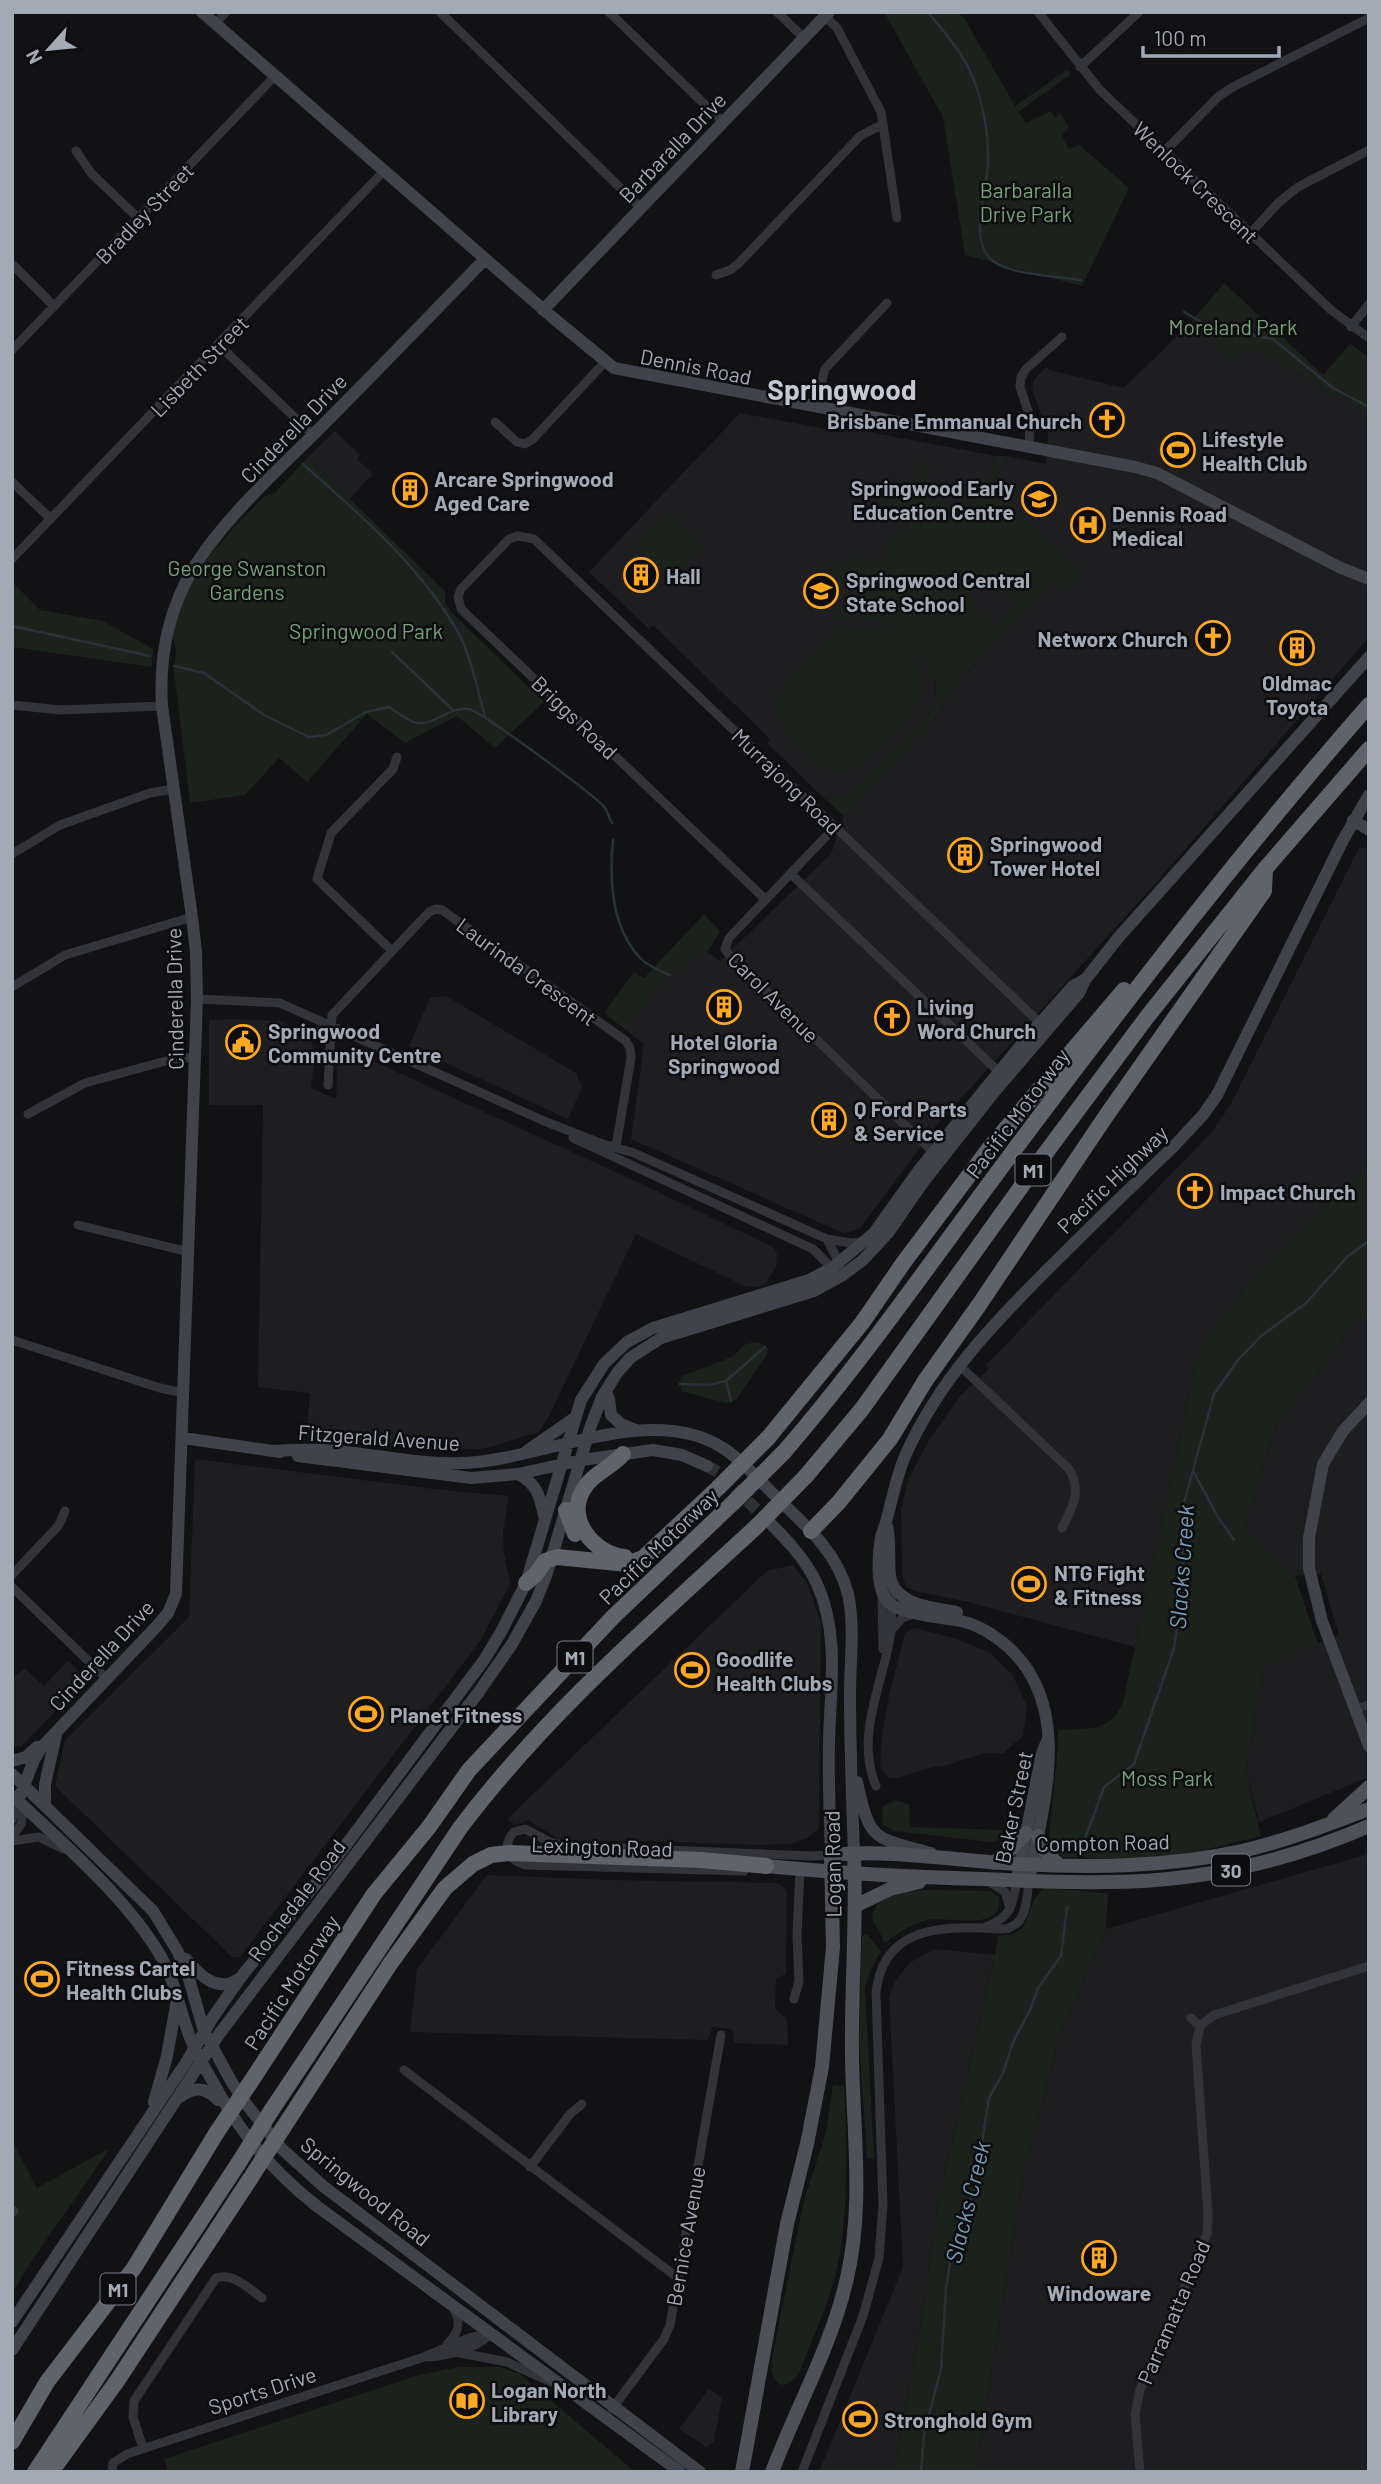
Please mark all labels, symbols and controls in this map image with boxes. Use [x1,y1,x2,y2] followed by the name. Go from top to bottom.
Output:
[14,14,84,84] north arrow
[1143,14,1280,58] scale bar
[1154,25,1207,50] text: 100 m
[20,46,47,68] text: N
[613,87,731,207] street label: Barbaralla Drive
[1128,116,1264,248] street label: Wenlock Crescent
[90,158,198,268] street label: Bradley Street
[980,177,1072,226] park label: Barbaralla Drive Park
[145,310,253,422] street label: Lisbeth Street
[1169,314,1297,339] park label: Moreland Park
[638,343,754,389] street label: Dennis Road
[235,368,351,488] street label: Cinderella Drive
[767,372,917,406] district label: Springwood
[1088,401,1126,439] church icon: Brisbane Emmanual Church
[827,408,1082,433] place label: Brisbane Emmanual Church
[1202,426,1308,475] place label: Lifestyle Health Club
[1159,431,1197,469] sports icon: Lifestyle Health Club
[434,466,614,515] place label: Arcare Springwood Aged Care
[391,471,429,509] building icon: Arcare Springwood Aged Care
[851,475,1014,524] place label: Springwood Early Education Centre
[1020,480,1058,518] school or university icon: Springwood Early Education Centre
[1112,501,1227,550] place label: Dennis Road Medical
[1069,506,1107,544] hospital icon: Dennis Road Medical
[168,555,326,604] park label: George Swanston Gardens
[622,556,660,594] building icon: Hall
[666,563,701,588] place label: Hall
[846,567,1030,616] place label: Springwood Central State School
[802,572,840,610] school or university icon: Springwood Central State School
[289,618,443,643] park label: Springwood Park
[1194,619,1232,657] church icon: Networx Church
[1038,626,1188,651] place label: Networx Church
[1278,629,1316,667] building icon: Oldmac Toyota
[527,670,623,764] street label: Briggs Road
[1262,670,1332,719] place label: Oldmac Toyota
[727,723,847,839] street label: Murrajong Road
[990,831,1102,880] place label: Springwood Tower Hotel
[946,836,984,874] building icon: Springwood Tower Hotel
[452,912,602,1030] street label: Laurinda Crescent
[160,928,188,1070] street label: Cinderella Drive
[723,946,825,1048] street label: Carol Avenue
[705,988,743,1026] building icon: Hotel Gloria Springwood
[917,994,1036,1043] place label: Living Word Church
[873,999,911,1037] church icon: Living Word Church
[268,1018,441,1067] place label: Springwood Community Centre
[224,1023,262,1061] public building icon: Springwood Community Centre
[668,1029,780,1078] place label: Hotel Gloria Springwood
[960,1043,1074,1183] street label: Pacific Motorway
[854,1096,967,1145] place label: Q Ford Parts & Service
[810,1101,848,1139] building icon: Q Ford Parts & Service
[1052,1120,1173,1238] street label: Pacific Highway
[1016,1154,1050,1186] road number: M1
[1176,1172,1214,1210] church icon: Impact Church
[1220,1179,1356,1204] place label: Impact Church
[297,1419,461,1455] street label: Fitzgerald Avenue
[593,1483,723,1609] street label: Pacific Motorway
[1163,1504,1199,1630] water label: Slacks Creek
[1054,1560,1145,1609] place label: NTG Fight & Fitness
[1010,1565,1048,1603] sports icon: NTG Fight & Fitness
[43,1595,159,1715] street label: Cinderella Drive
[558,1642,592,1672] road number: M1
[716,1646,832,1695] place label: Goodlife Health Clubs
[673,1651,711,1689] sports icon: Goodlife Health Clubs
[347,1695,385,1733] sports icon: Planet Fitness
[390,1702,522,1727] place label: Planet Fitness
[989,1749,1037,1865] street label: Baker Street
[1121,1765,1213,1790] park label: Moss Park
[819,1810,845,1918] street label: Logan Road
[1036,1828,1170,1856] street label: Compton Road
[531,1831,673,1861] street label: Lexington Road
[242,1834,350,1966] street label: Rochedale Road
[1212,1854,1250,1886] road number: 30
[238,1910,344,2054] street label: Pacific Motorway
[66,1955,195,2004] place label: Fitness Cartel Health Clubs
[23,1960,61,1998] sports icon: Fitness Cartel Health Clubs
[296,2131,436,2251] street label: Springwood Road
[938,2138,996,2266] water label: Slacks Creek
[660,2164,710,2308] street label: Bernice Avenue
[1131,2236,1215,2388] street label: Parramatta Road
[1080,2239,1118,2277] building icon: Windoware
[100,2274,136,2304] road number: M1
[1047,2280,1151,2305] place label: Windoware
[205,2361,319,2419] street label: Sports Drive
[491,2377,606,2426] place label: Logan North Library
[448,2382,486,2420] library icon: Logan North Library
[841,2400,879,2438] sports icon: Stronghold Gym
[884,2407,1032,2432] place label: Stronghold Gym

